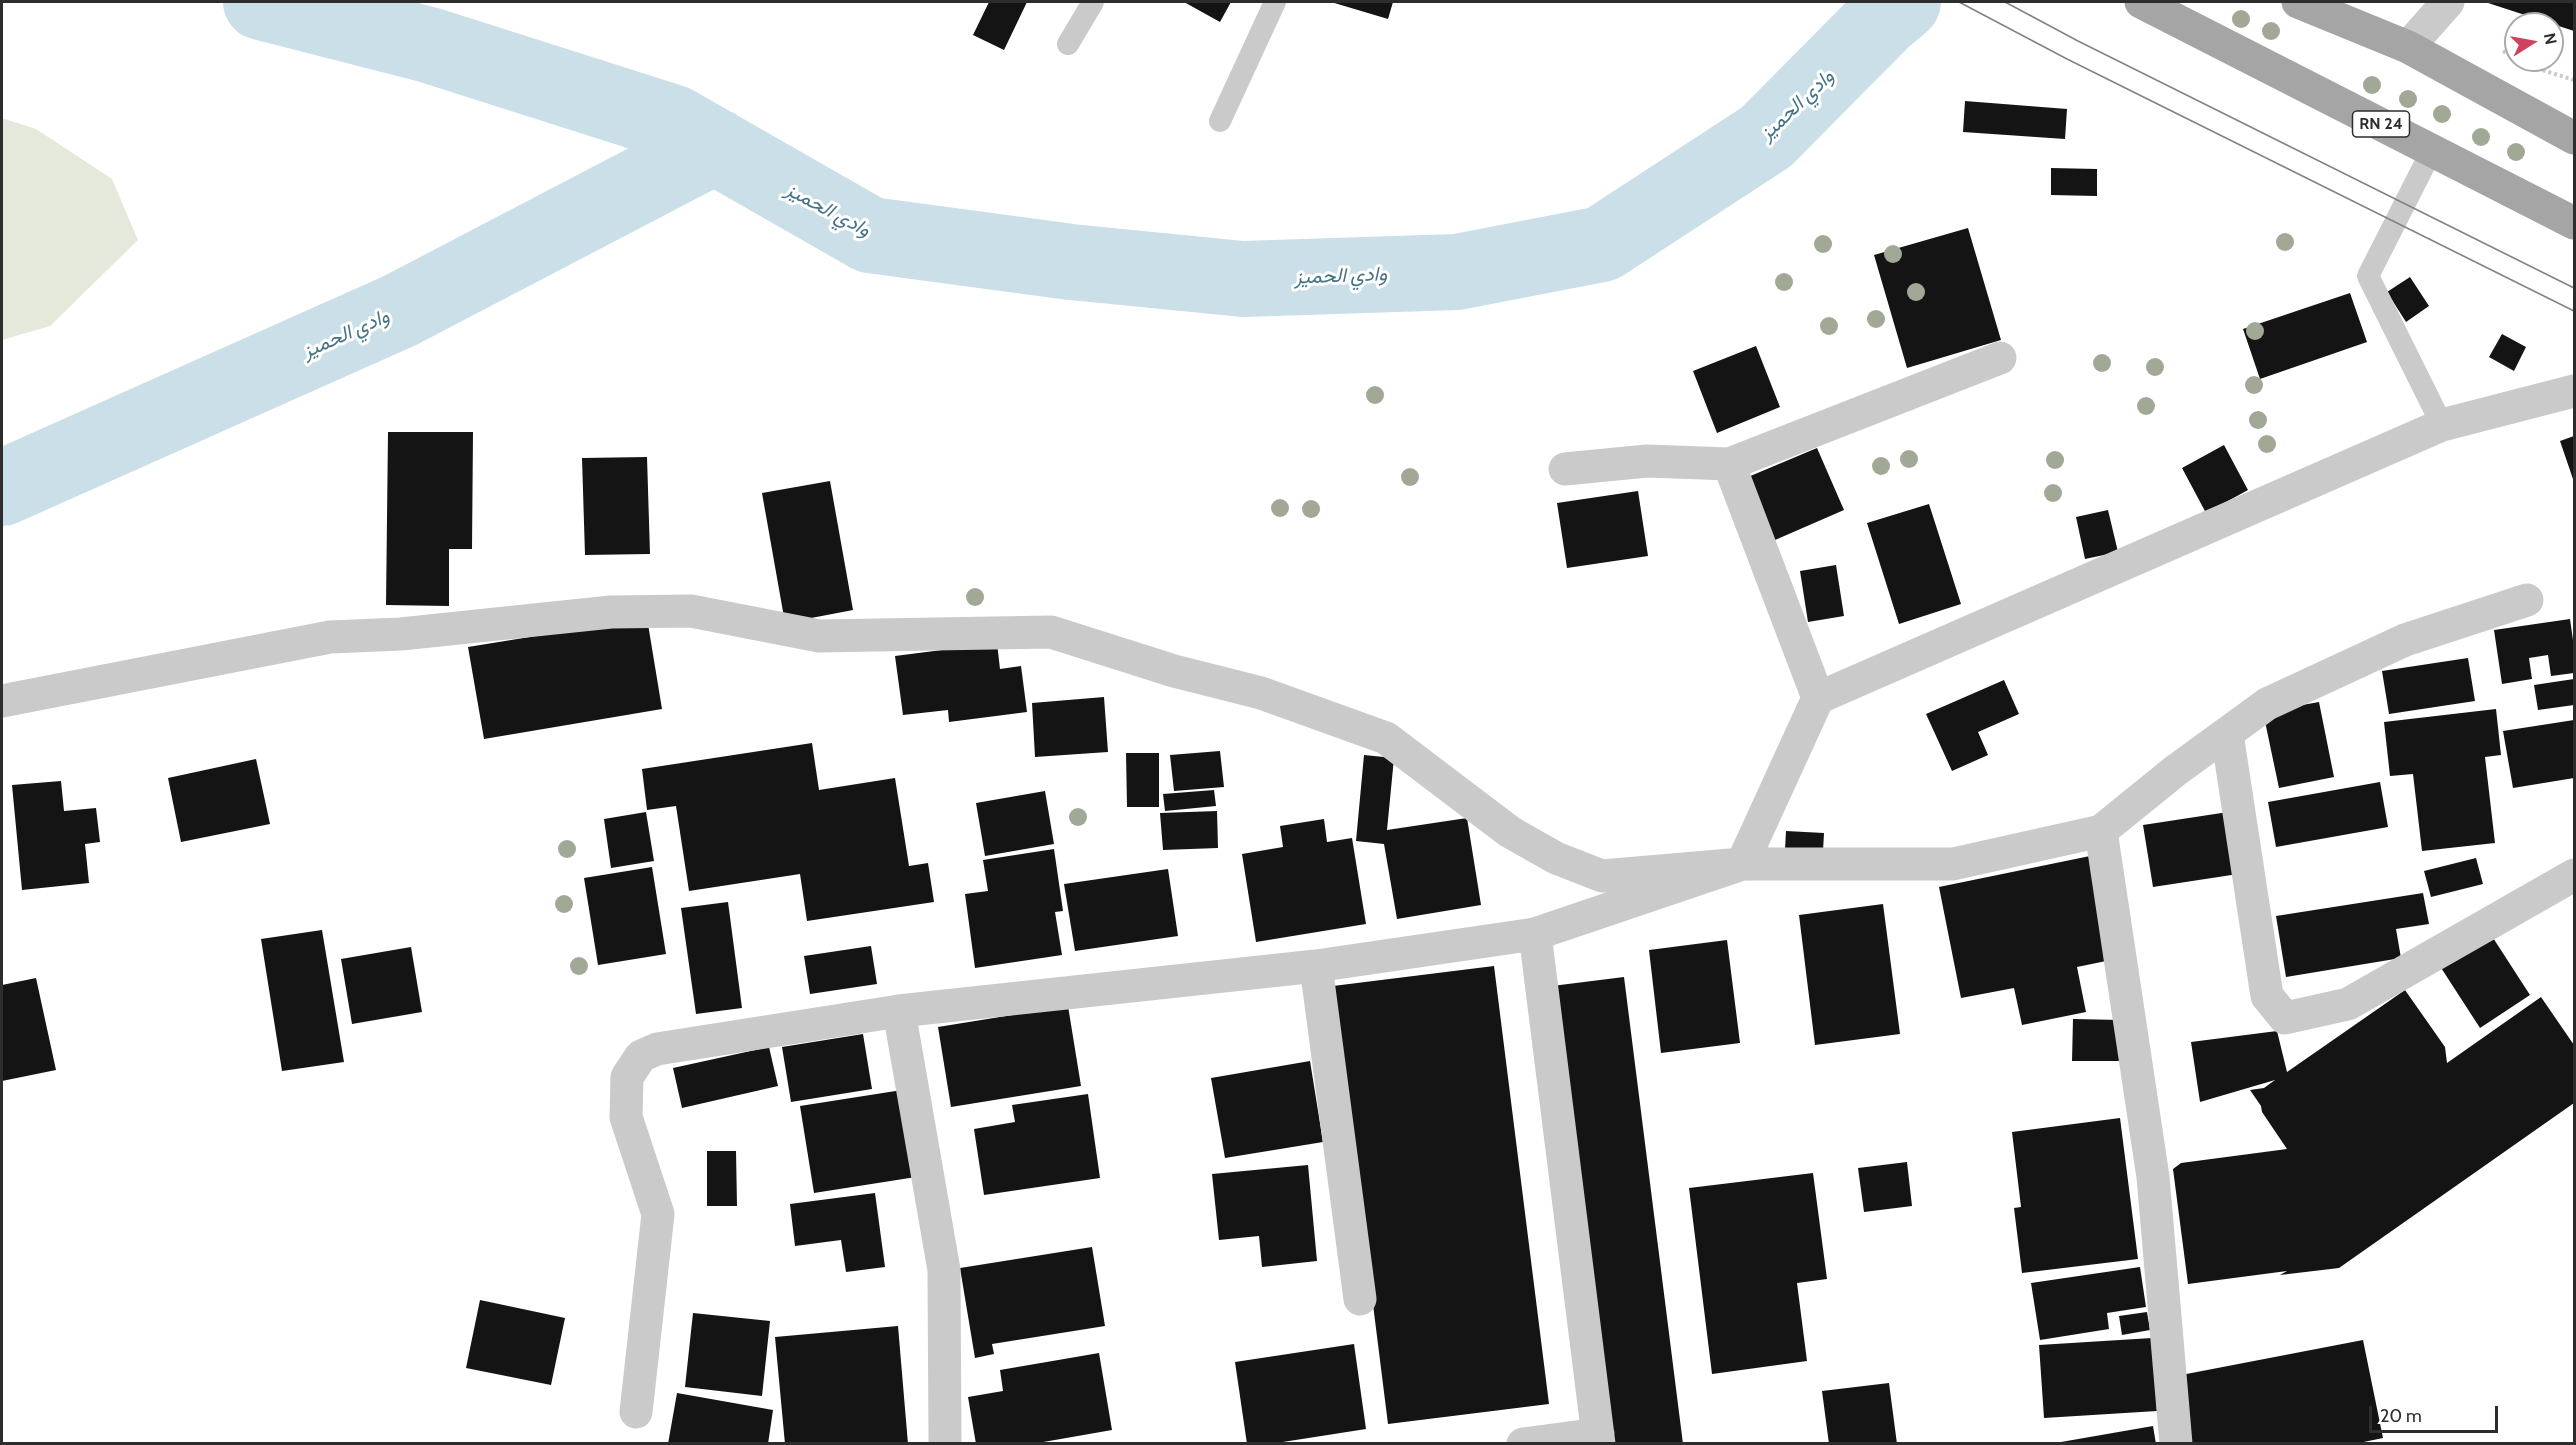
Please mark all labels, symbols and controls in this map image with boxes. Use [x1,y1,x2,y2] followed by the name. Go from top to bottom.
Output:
[2504,12,2564,72] north arrow
[2540,31,2561,46] text: N
[1755,65,1839,145] water label: وادي الحميز
[2352,111,2410,137] road number: RN 24
[782,178,874,242] water label: وادي الحميز
[1294,262,1388,290] water label: وادي الحميز
[299,304,393,364] water label: وادي الحميز
[2372,1394,2501,1432] scale bar
[2380,1405,2422,1427] text: 20 m

